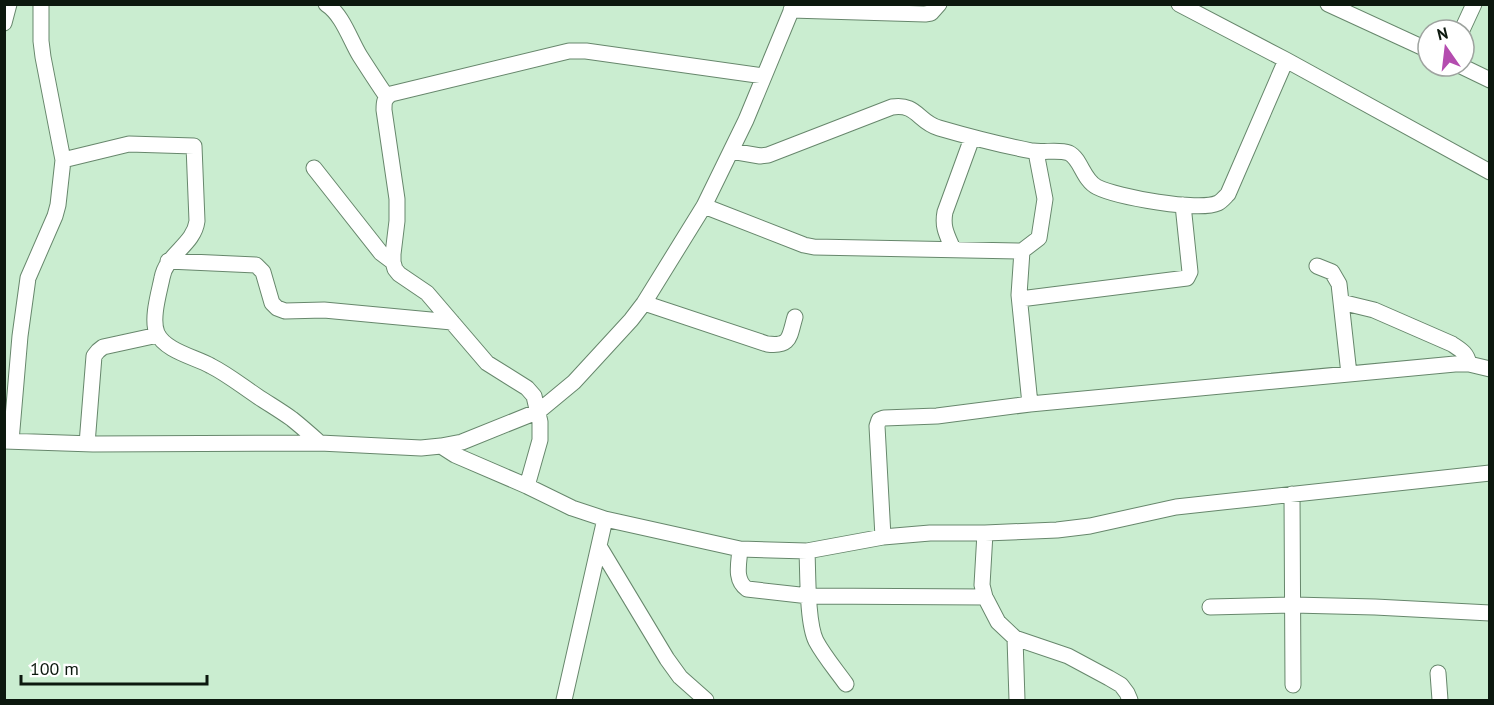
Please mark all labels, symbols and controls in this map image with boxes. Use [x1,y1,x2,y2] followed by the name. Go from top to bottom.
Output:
[1416,18,1476,78] north arrow
[1435,22,1450,44] text: N
[21,648,207,686] scale bar
[30,657,79,680] text: 100 m

